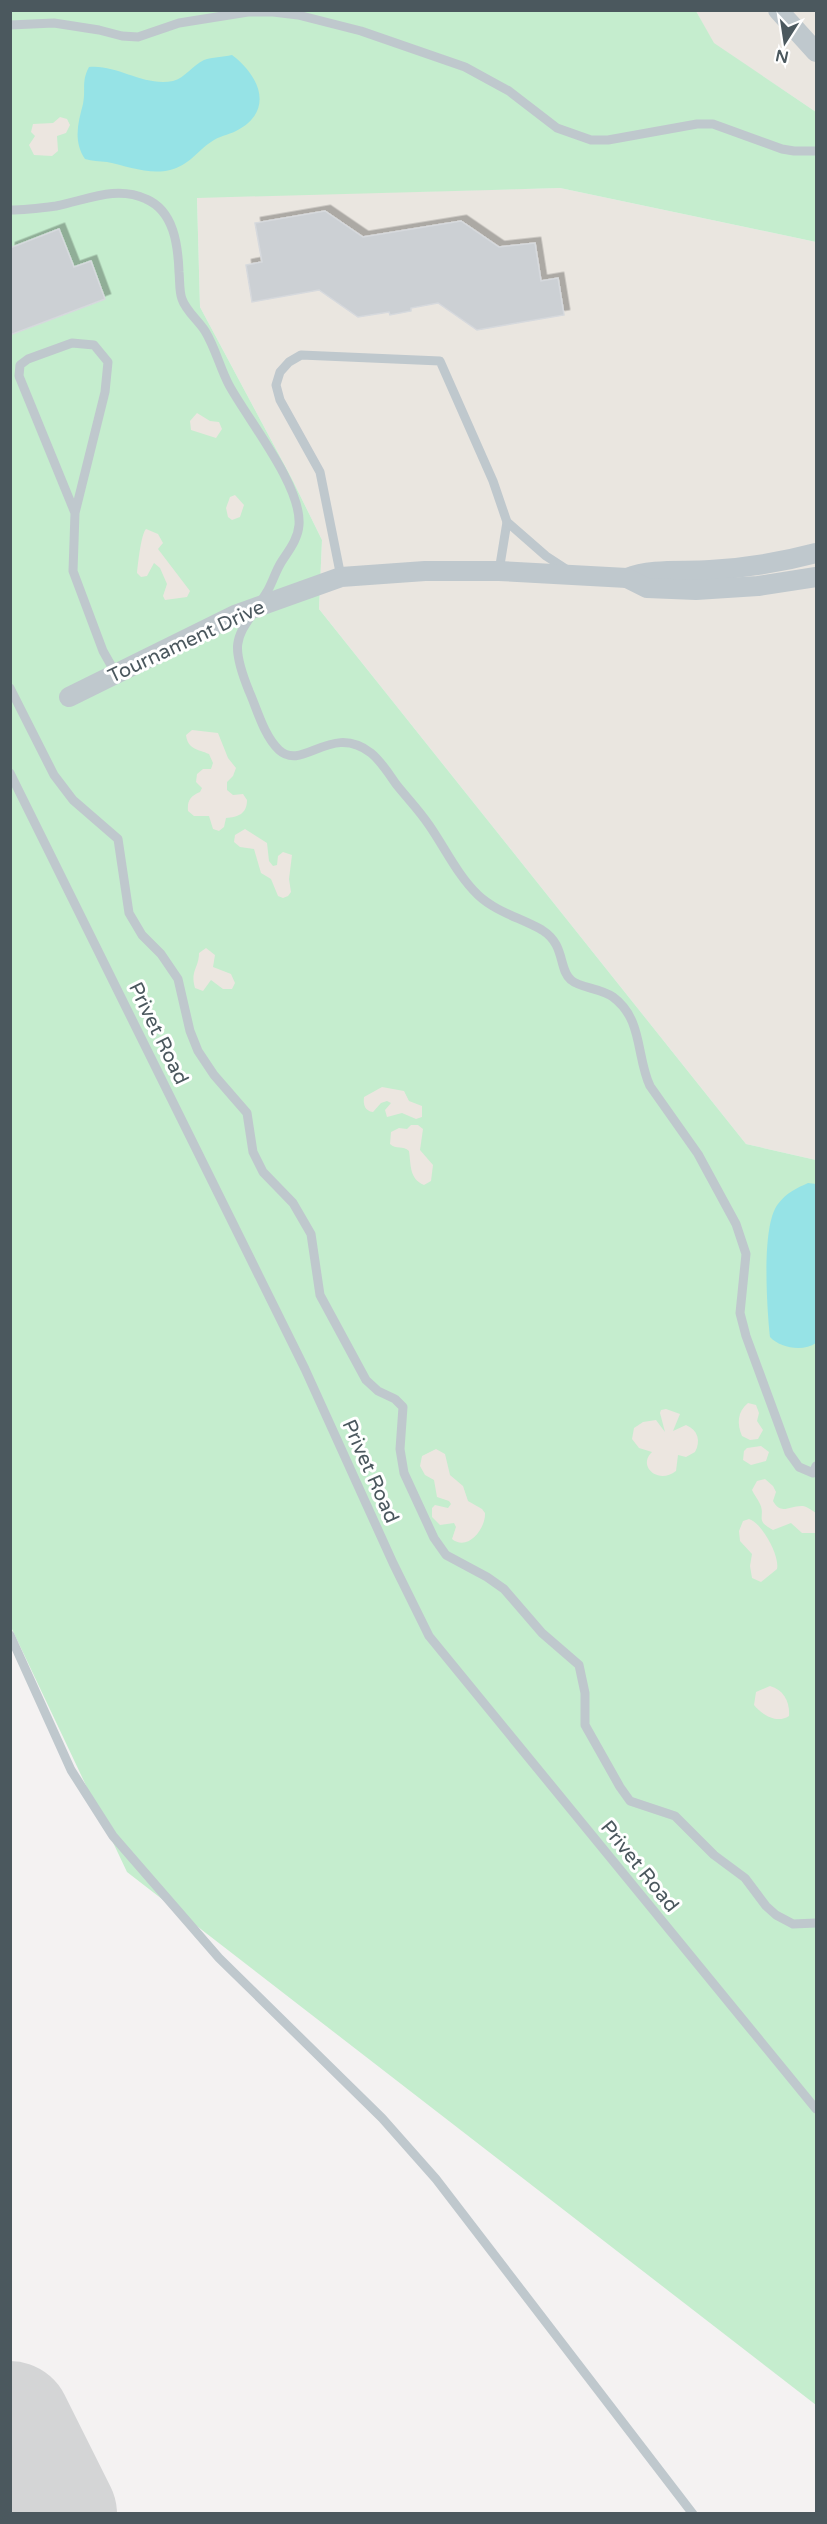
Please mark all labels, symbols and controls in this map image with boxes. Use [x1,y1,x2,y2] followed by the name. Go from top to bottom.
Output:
[755,12,815,72] north arrow
[774,45,790,67] text: N
[104,595,269,689] street label: Tournament Drive
[123,978,193,1088] street label: Privet Road
[337,1416,404,1527] street label: Privet Road
[595,1816,683,1917] street label: Privet Road

